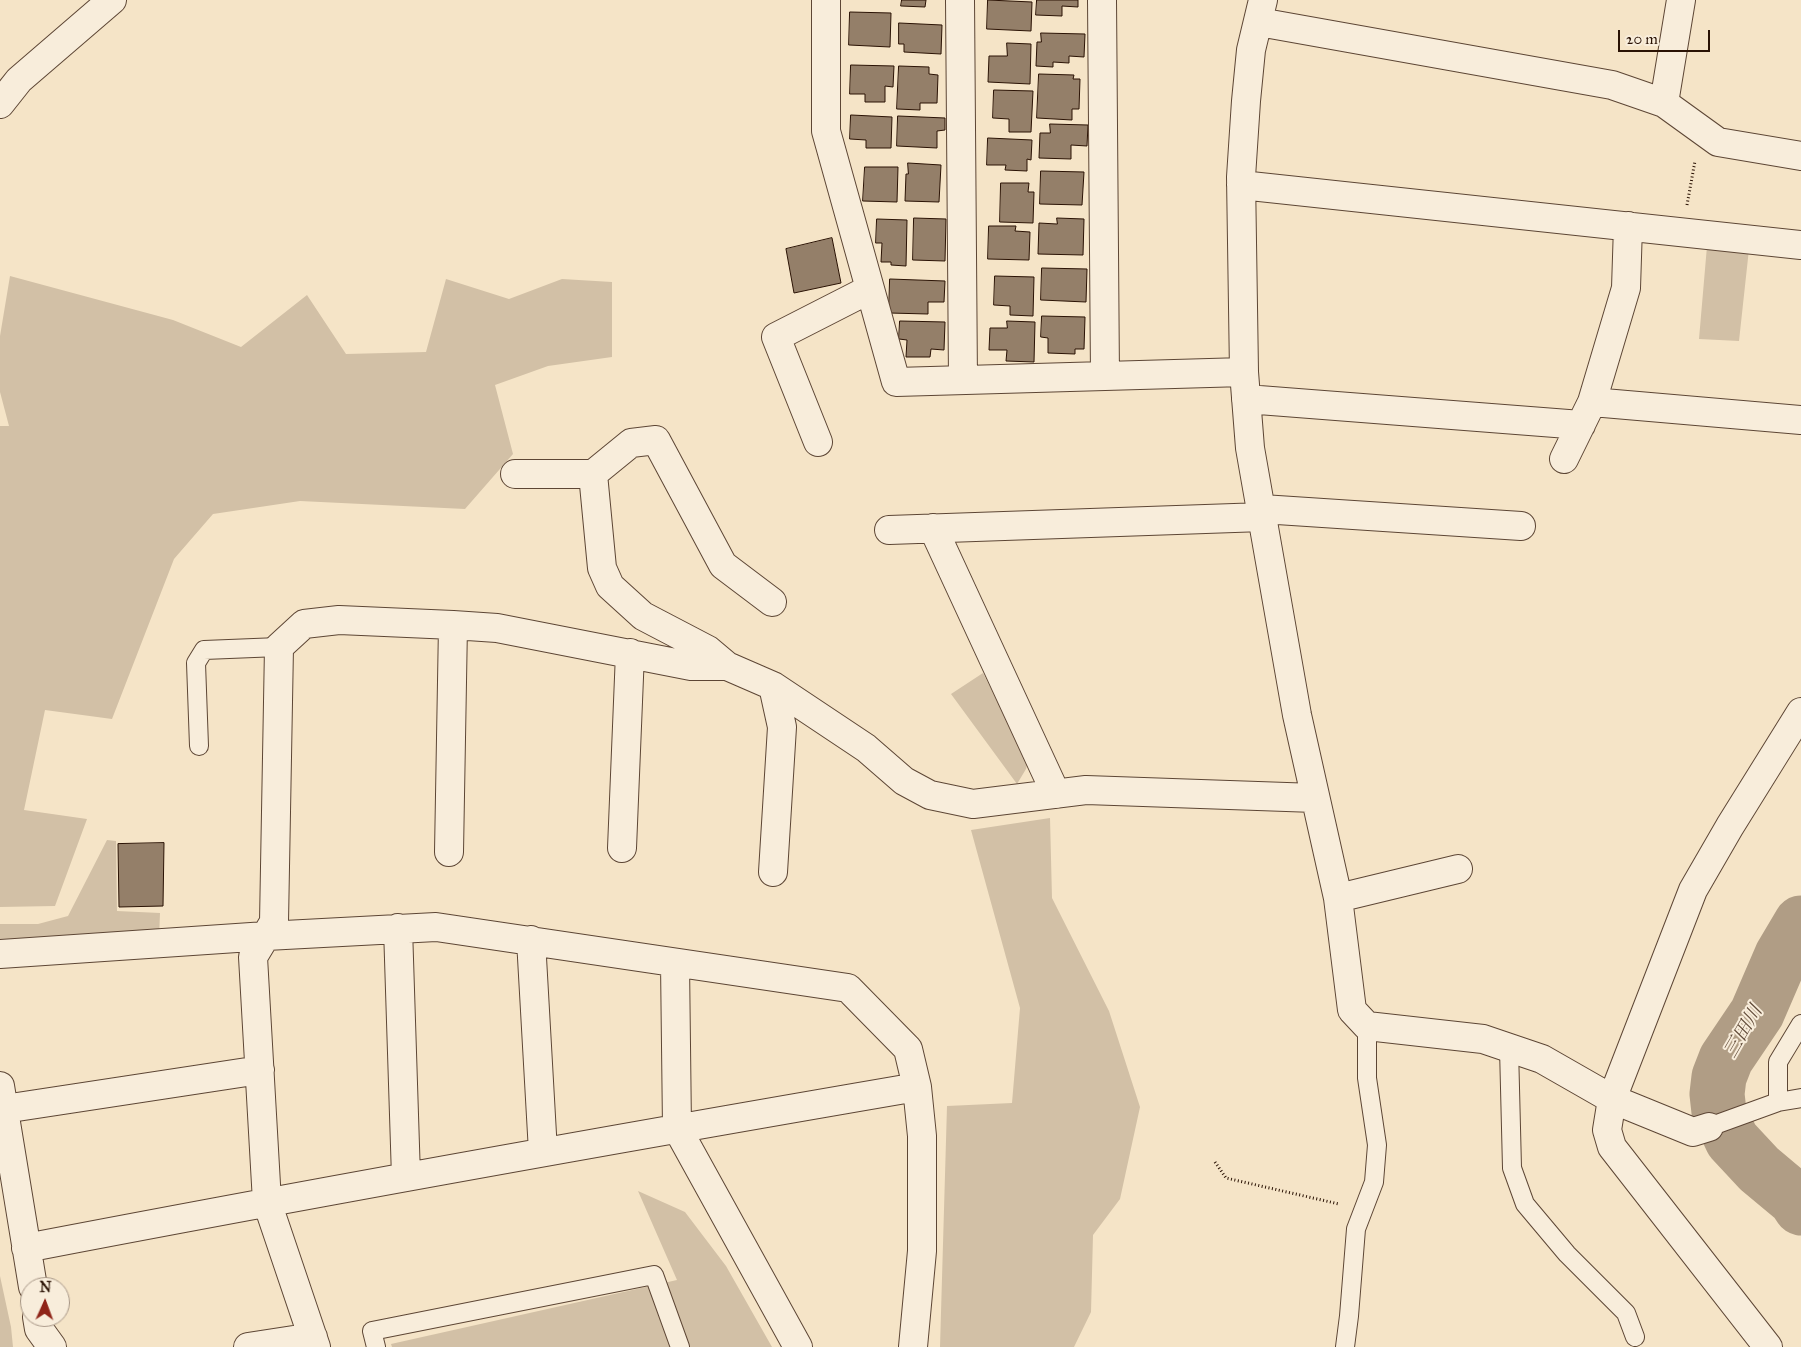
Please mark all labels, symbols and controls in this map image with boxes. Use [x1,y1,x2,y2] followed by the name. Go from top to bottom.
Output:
[1621,20,1714,52] scale bar
[1626,30,1658,48] text: 20 m
[1720,1002,1768,1062] water label: 三田川
[20,1277,70,1327] north arrow
[39,1279,52,1296] text: N

